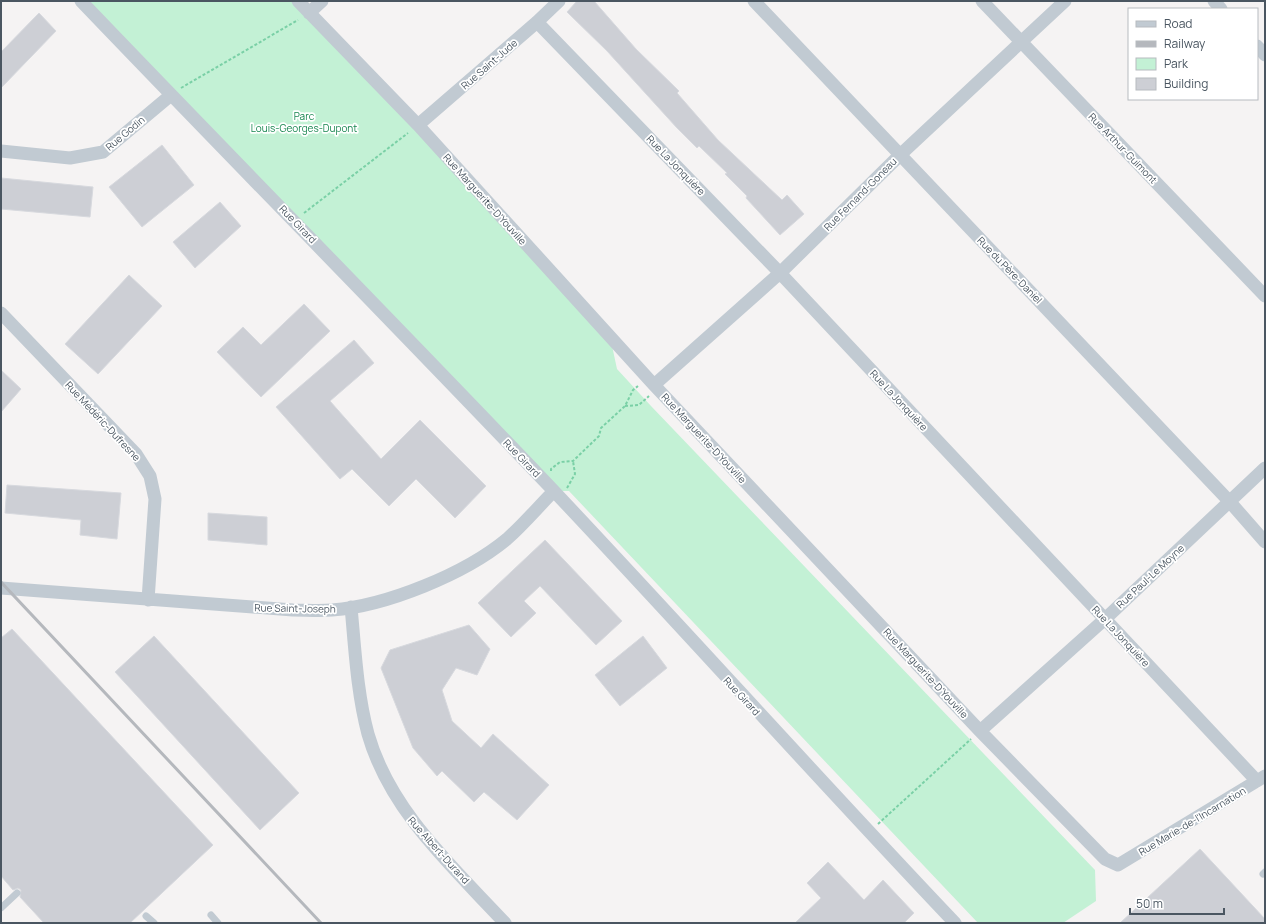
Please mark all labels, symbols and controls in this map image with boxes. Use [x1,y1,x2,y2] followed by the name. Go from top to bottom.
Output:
[1128,8,1258,100] legend
[1164,15,1192,32] text: Road
[1164,35,1206,52] text: Railway
[458,36,520,92] street label: Rue Saint-Jude
[1164,55,1189,72] text: Park
[1164,75,1208,92] text: Building
[251,109,357,135] park label: Parc Louis-Georges-Dupont
[1086,110,1160,186] street label: Rue Arthur-Guimont
[102,112,148,154] street label: Rue Godin
[644,132,708,198] street label: Rue La Jonquière
[440,150,530,248] street label: Rue Marguerite-D'Youville
[820,154,900,234] street label: Rue Fernand-Goneau
[276,202,320,246] street label: Rue Girard
[974,233,1046,307] street label: Rue du Père-Daniel
[867,366,931,434] street label: Rue La Jonquière
[62,378,144,464] street label: Rue Médéric-Dufresne
[659,390,750,486] street label: Rue Marguerite-D'Youville
[500,436,544,480] street label: Rue Girard
[1113,541,1187,611] street label: Rue Paul-Le Moyne
[254,600,336,616] street label: Rue Saint-Joseph
[1089,602,1153,670] street label: Rue La Jonquière
[881,625,972,721] street label: Rue Marguerite-D'Youville
[721,674,763,718] street label: Rue Girard
[1136,783,1248,859] street label: Rue Marie-de-l'Incarnation
[405,813,473,887] street label: Rue Albert-Durand
[1130,890,1224,916] scale bar
[1136,895,1163,912] text: 50 m

